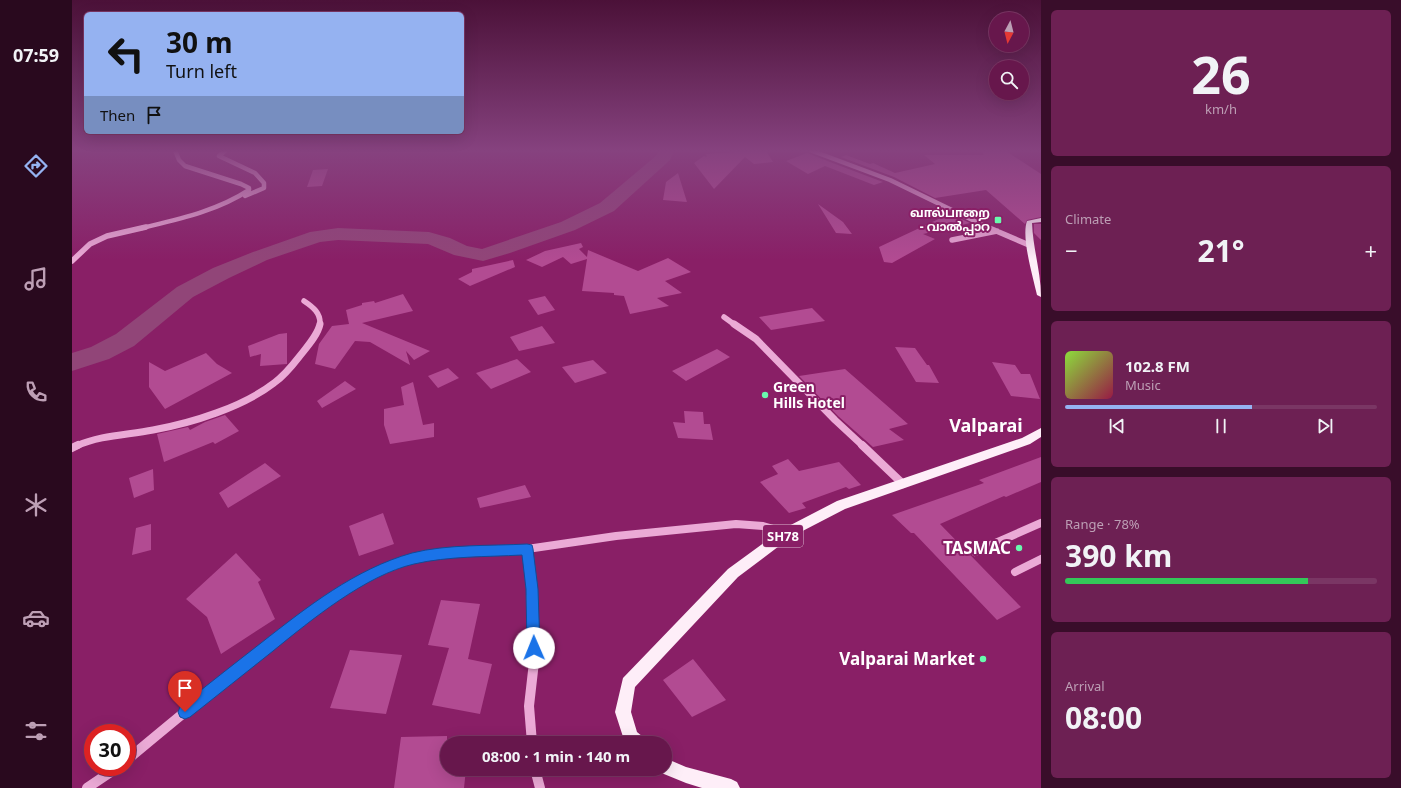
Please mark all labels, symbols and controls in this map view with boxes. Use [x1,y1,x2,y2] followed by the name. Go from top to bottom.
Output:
[989,12,1029,52] north arrow
[989,12,1029,100] map controls
[166,23,233,61] text: 30 m
[100,28,152,80] icon: left
[1191,38,1251,109] text: 26
[13,43,59,67] text: 07:59
[166,59,237,83] text: Turn left
[989,60,1029,100] button: search
[1205,100,1237,118] text: km/h
[143,104,165,126] icon: arrive
[100,105,135,125] text: Then
[22,152,50,180] icon: directions
[910,204,990,236] place label: வால்பாறை - വാൽപ്പാറ
[1065,210,1111,228] text: Climate
[993,215,1003,225] marker: வால்பாறை - വാൽപ്പാറ
[1197,230,1245,271] text: 21°
[1065,235,1078,265] text: −
[1364,235,1377,265] text: +
[22,265,50,293] icon: music
[1125,356,1190,376] text: 102.8 FM
[1125,376,1161,394] text: Music
[773,377,845,412] place label: Green Hills Hotel
[22,378,50,406] icon: phone
[760,390,770,400] marker: Green Hills Hotel
[949,413,1023,437] district label: Valparai
[1106,415,1128,437] icon: previous
[1210,415,1232,437] icon: pause
[1314,415,1336,437] icon: next
[22,491,50,519] icon: climate
[1065,515,1140,533] text: Range · 78%
[763,525,803,547] road number: SH78
[1065,535,1172,576] text: 390 km
[943,536,1011,559] place label: TASMAC
[1014,543,1024,553] marker: TASMAC
[22,604,50,632] icon: car
[513,627,555,669] position arrow
[839,647,975,670] place label: Valparai Market
[978,654,988,664] marker: Valparai Market
[168,671,202,712] pin
[174,677,196,699] icon: arrive
[1065,677,1105,695] text: Arrival
[1065,697,1142,738] text: 08:00
[22,717,50,745] icon: filters
[84,724,136,776] speed limit sign: 30
[482,746,630,766] text: 08:00 · 1 min · 140 m

